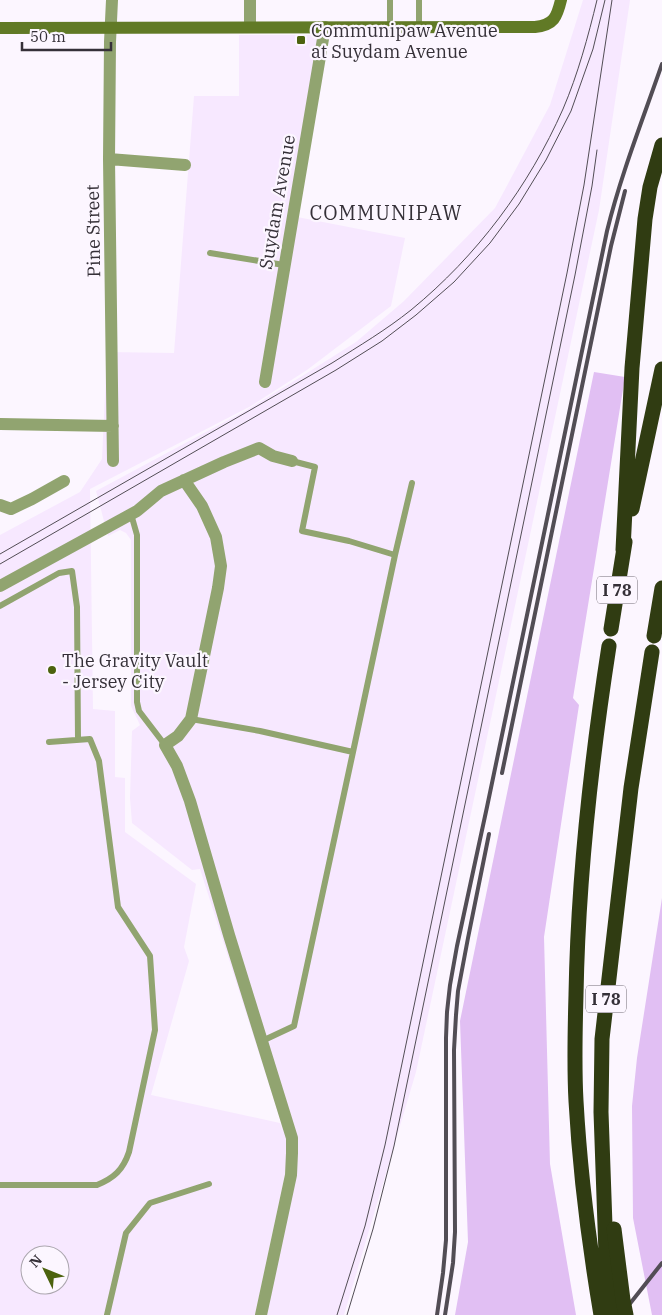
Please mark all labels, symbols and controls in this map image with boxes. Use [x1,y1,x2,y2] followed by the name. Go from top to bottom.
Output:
[311,19,498,63] place label: Communipaw Avenue at Suydam Avenue
[22,20,111,52] scale bar
[30,27,66,46] text: 50 m
[295,34,307,46] marker: Communipaw Avenue at Suydam Avenue
[254,133,300,271] street label: Suydam Avenue
[81,184,105,278] street label: Pine Street
[309,199,463,226] district label: COMMUNIPAW
[597,576,637,604] road number: I 78
[62,649,208,693] place label: The Gravity Vault - Jersey City
[46,664,58,676] marker: The Gravity Vault - Jersey City
[586,986,626,1012] road number: I 78
[20,1245,70,1295] north arrow
[25,1251,46,1271] text: N

